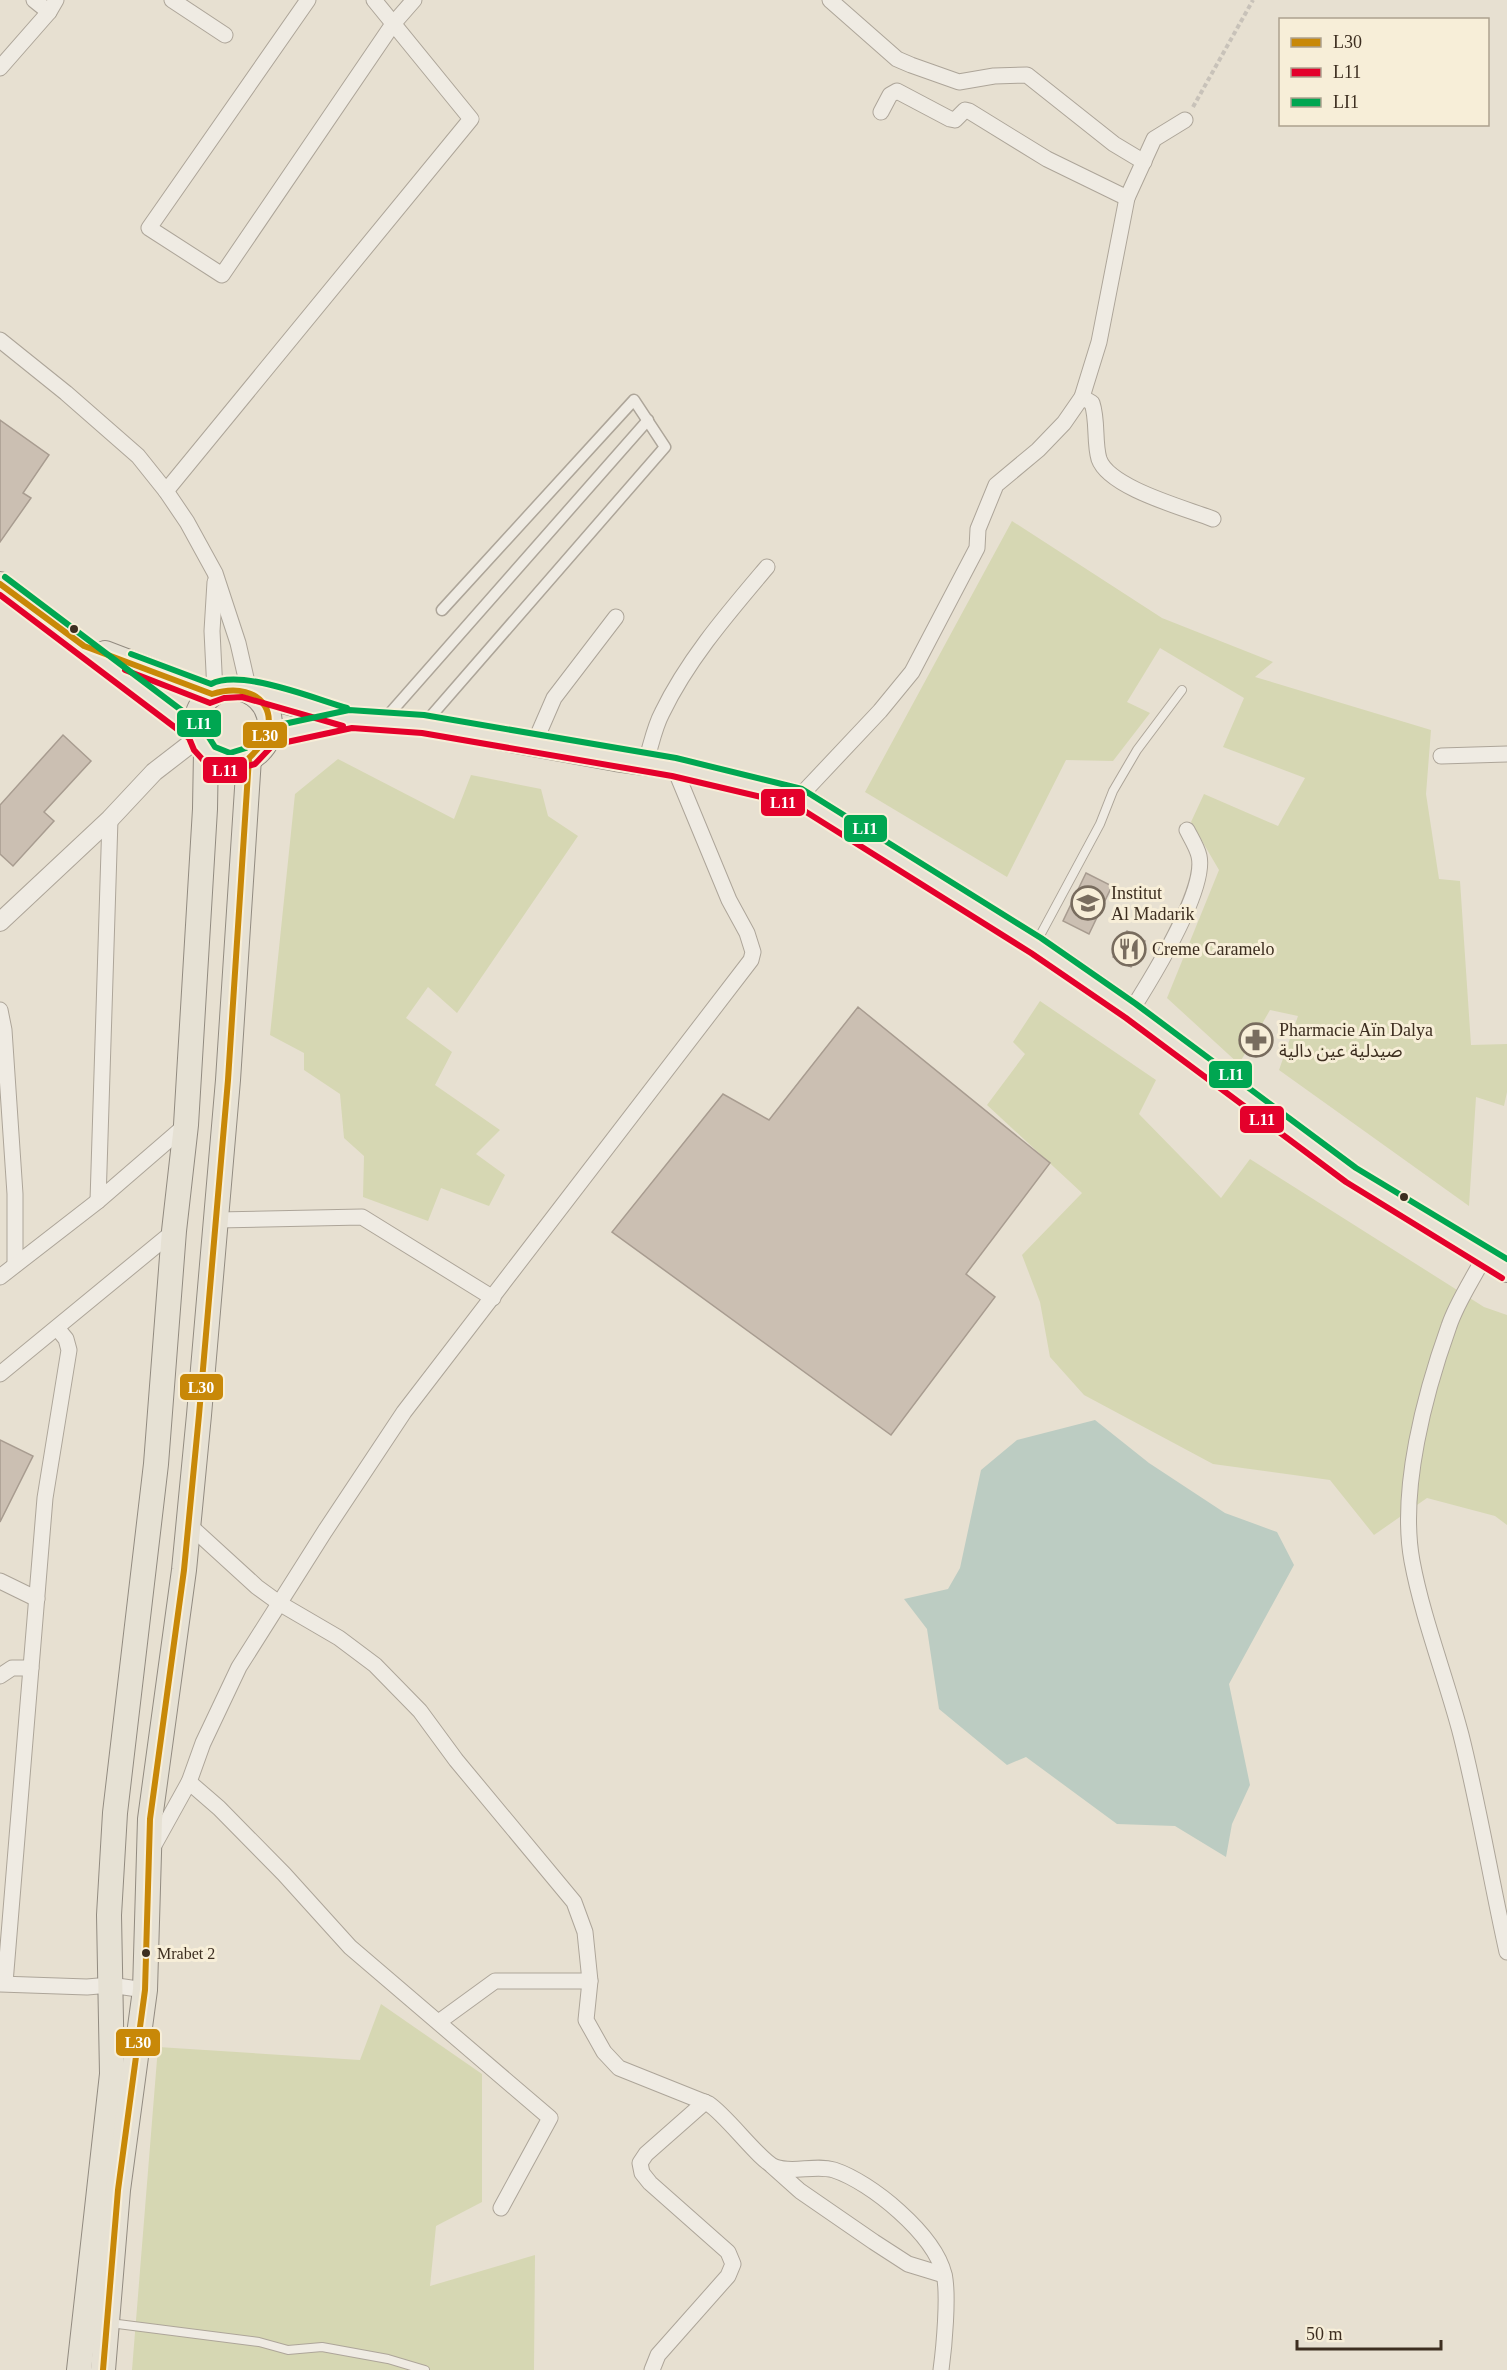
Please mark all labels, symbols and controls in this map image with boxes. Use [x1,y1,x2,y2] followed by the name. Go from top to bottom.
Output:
[1279,18,1489,126] legend
[1333,32,1362,52] text: L30
[1333,62,1361,82] text: L11
[1333,92,1359,112] text: LI1
[68,623,80,635] unlabelled marker
[176,709,222,738] line badge: LI1
[187,715,211,732] text: LI1
[242,721,288,749] line badge: L30
[252,727,278,744] text: L30
[202,756,248,784] line badge: L11
[212,762,238,779] text: L11
[760,788,806,817] line badge: L11
[770,794,796,811] text: L11
[843,814,888,843] line badge: LI1
[853,820,877,837] text: LI1
[1111,883,1194,924] place label: Institut Al Madarik
[1070,885,1106,921] school or university icon: Institut Al Madarik
[1111,931,1147,967] restaurant icon: Creme Caramelo
[1152,939,1274,959] place label: Creme Caramelo
[1279,1020,1433,1062] place label: Pharmacie Aïn Dalya صيدلية عين دالية
[1238,1022,1274,1058] pharmacy icon: Pharmacie Aïn Dalya صيدلية عين دالية
[1208,1060,1253,1089] line badge: LI1
[1219,1066,1243,1083] text: LI1
[1239,1105,1285,1134] line badge: L11
[1249,1111,1275,1128] text: L11
[1398,1191,1410,1203] unlabelled marker
[179,1373,224,1401] line badge: L30
[188,1379,214,1396] text: L30
[157,1945,215,1962] place label: Mrabet 2
[140,1947,152,1959] marker: Mrabet 2
[115,2028,161,2057] line badge: L30
[125,2034,151,2051] text: L30
[1297,2313,1441,2351] scale bar
[1306,2324,1343,2344] text: 50 m

